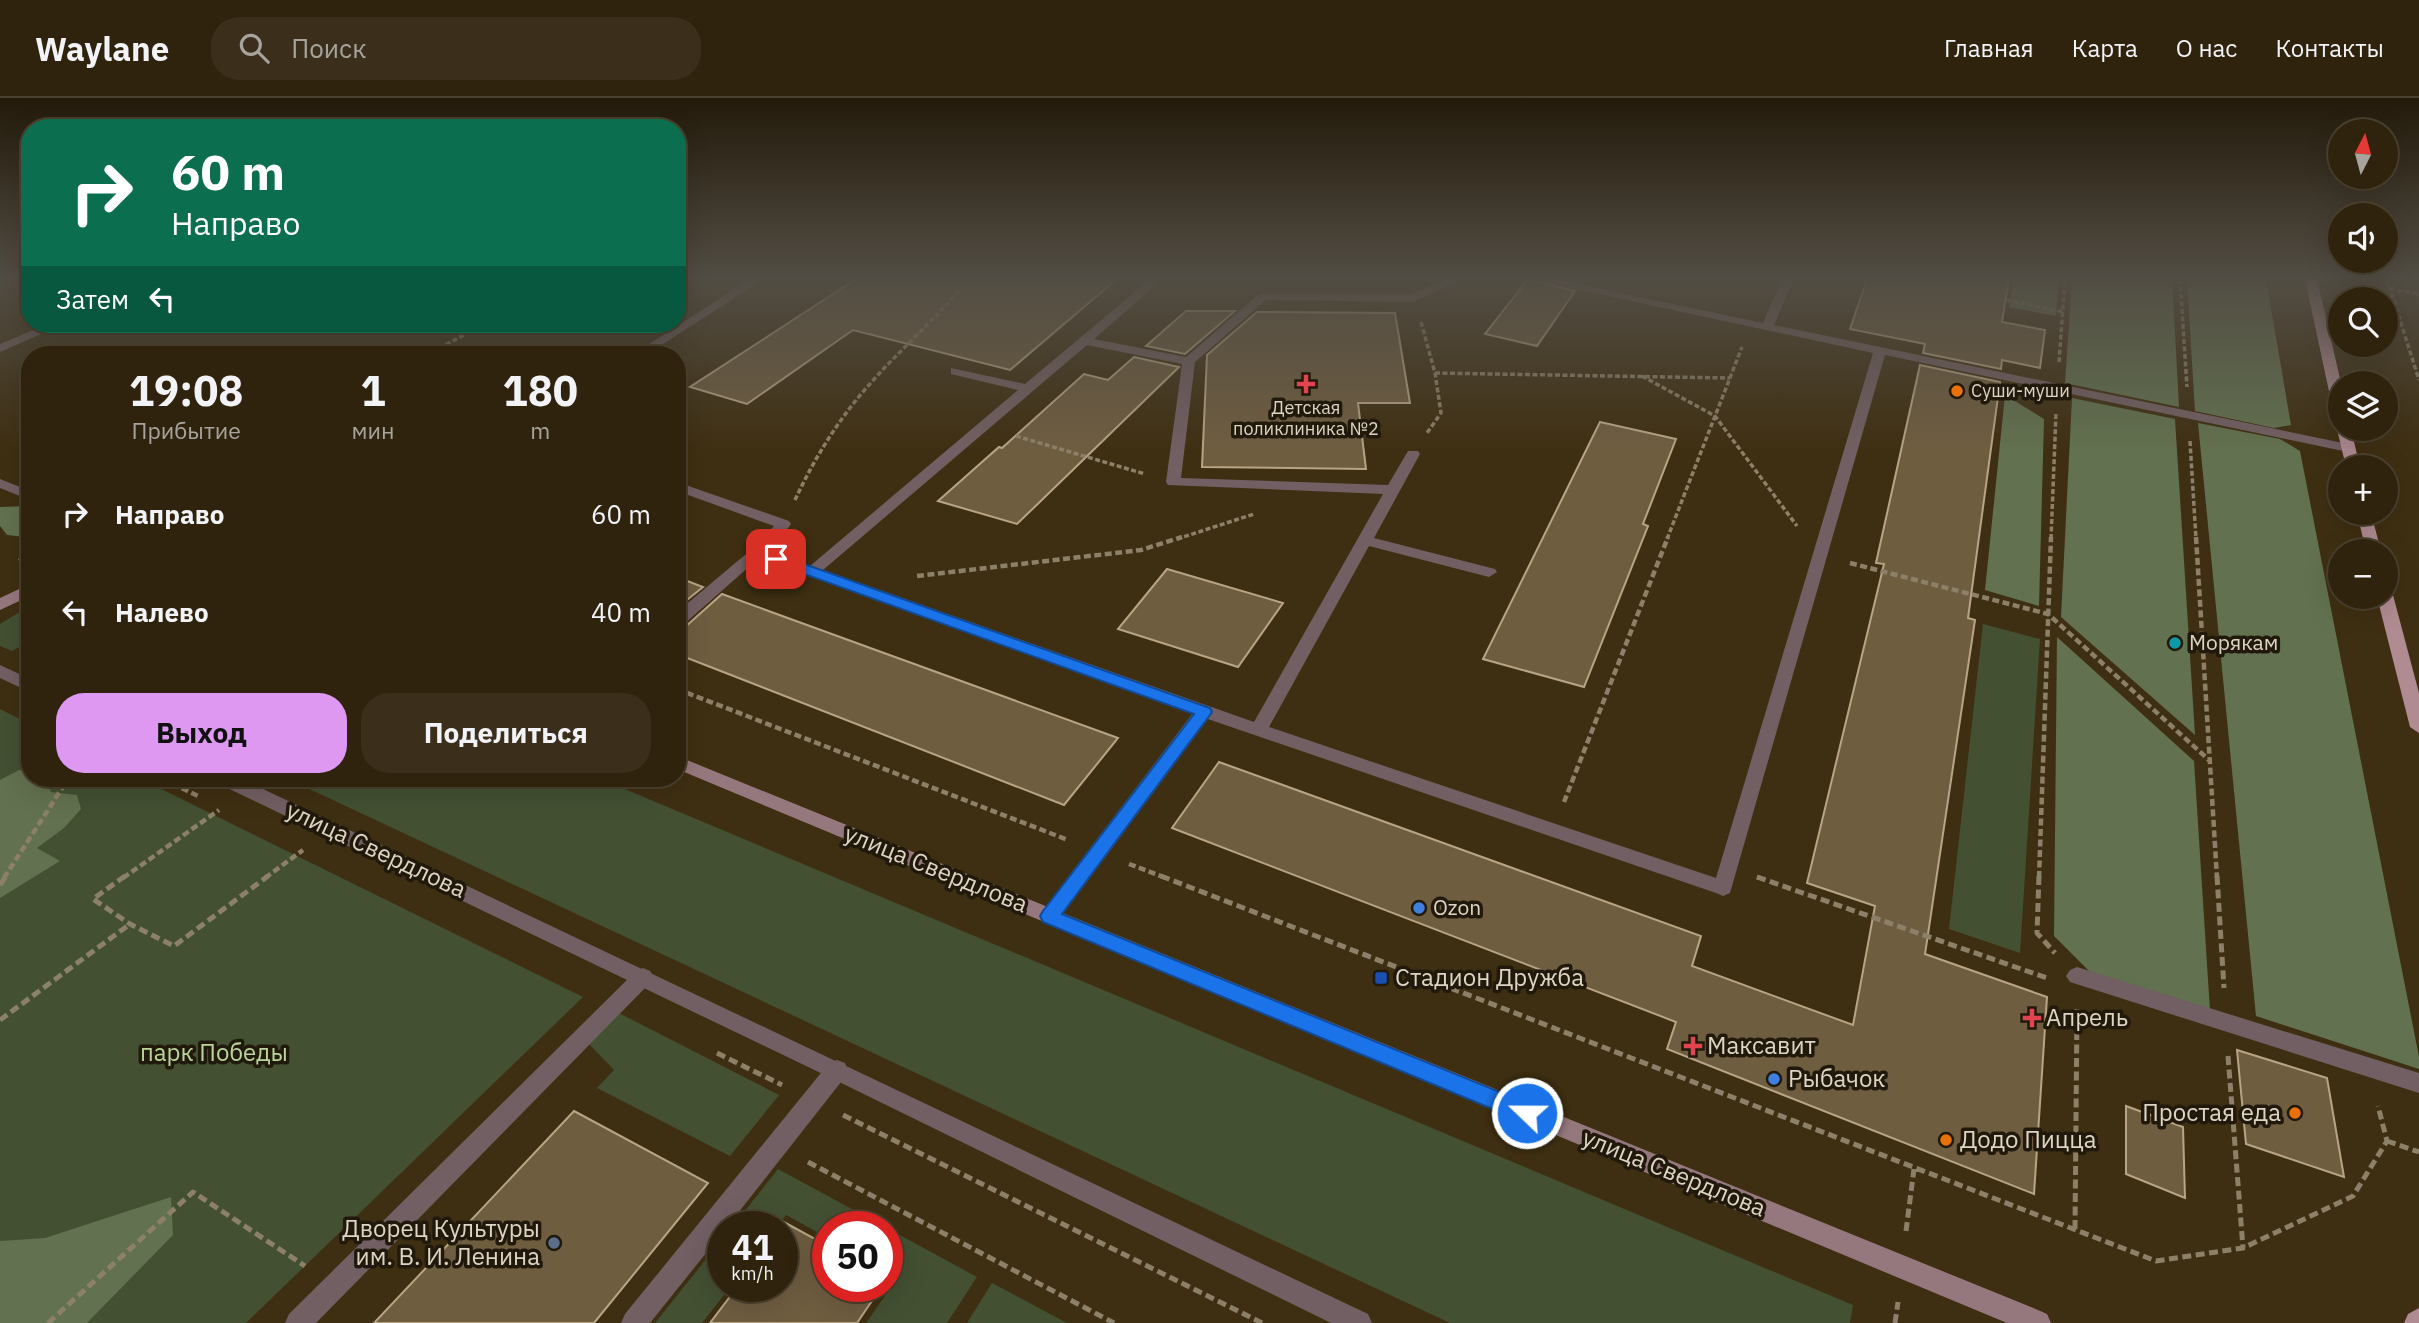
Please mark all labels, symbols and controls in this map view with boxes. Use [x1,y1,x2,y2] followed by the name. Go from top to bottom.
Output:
[211,17,701,80] search box
[35,27,169,70] text: Waylane
[235,29,273,67] icon: search
[291,31,366,65] text: Поиск
[1944,32,2034,64] text: Главная
[2072,32,2138,64] text: Карта
[2176,32,2237,64] text: О нас
[2275,32,2384,64] text: Контакты
[2328,119,2398,189] north arrow
[2328,119,2398,609] map controls
[171,140,285,203] text: 60 m
[56,147,147,238] icon: right
[171,202,300,244] text: Направо
[2328,203,2398,273] button: sound
[143,280,181,318] icon: left
[56,282,129,316] text: Затем
[2328,287,2398,357] button: search
[129,363,244,418] text: 19:08
[360,363,386,418] text: 1
[502,363,578,418] text: 180
[2328,371,2398,441] button: layers
[1296,374,1316,394] marker: Детская поликлиника №2
[1971,379,2070,402] place label: Суши-муши
[1949,383,1965,399] marker: Суши-муши
[1233,396,1379,440] place label: Детская поликлиника №2
[132,415,241,445] text: Прибытие
[351,415,395,445] text: мин
[530,415,550,445] text: m
[2328,455,2398,525] button: +
[56,495,94,533] icon: right
[115,497,224,531] text: Направо
[591,497,651,531] text: 60 m
[746,529,806,589] pin
[2328,539,2398,609] button: −
[757,540,795,578] icon: arrive
[56,593,94,631] icon: left
[115,595,209,629] text: Налево
[591,595,651,629] text: 40 m
[2189,628,2278,656] place label: Морякам
[2167,635,2183,651] marker: Морякам
[56,693,347,773] button: Выход
[361,693,651,773] button: Поделиться
[281,793,472,905] street label: улица Свердлова
[840,817,1033,920] street label: улица Свердлова
[1433,893,1481,921] place label: Ozon
[1411,900,1427,916] marker: Ozon
[1395,961,1584,993] place label: Стадион Дружба
[1373,970,1389,986] marker: Стадион Дружба
[2046,1001,2128,1033] place label: Апрель
[2024,1010,2040,1026] marker: Апрель
[1707,1029,1816,1061] place label: Максавит
[140,1036,288,1068] park label: парк Победы
[1685,1038,1701,1054] marker: Максавит
[1788,1062,1886,1094] place label: Рыбачок
[1766,1071,1782,1087] marker: Рыбачок
[1490,1076,1564,1150] position arrow
[2142,1096,2281,1128] place label: Простая еда
[2287,1105,2303,1121] marker: Простая еда
[1578,1121,1771,1224] street label: улица Свердлова
[1960,1123,2097,1155] place label: Додо Пицца
[1938,1132,1954,1148] marker: Додо Пицца
[812,1211,903,1302] speed limit sign: 50
[342,1212,540,1272] place label: Дворец Культуры им. В. И. Ленина
[731,1224,774,1270] text: 41
[546,1235,562,1251] marker: Дворец Культуры им. В. И. Ленина
[731,1262,774,1285] text: km/h

